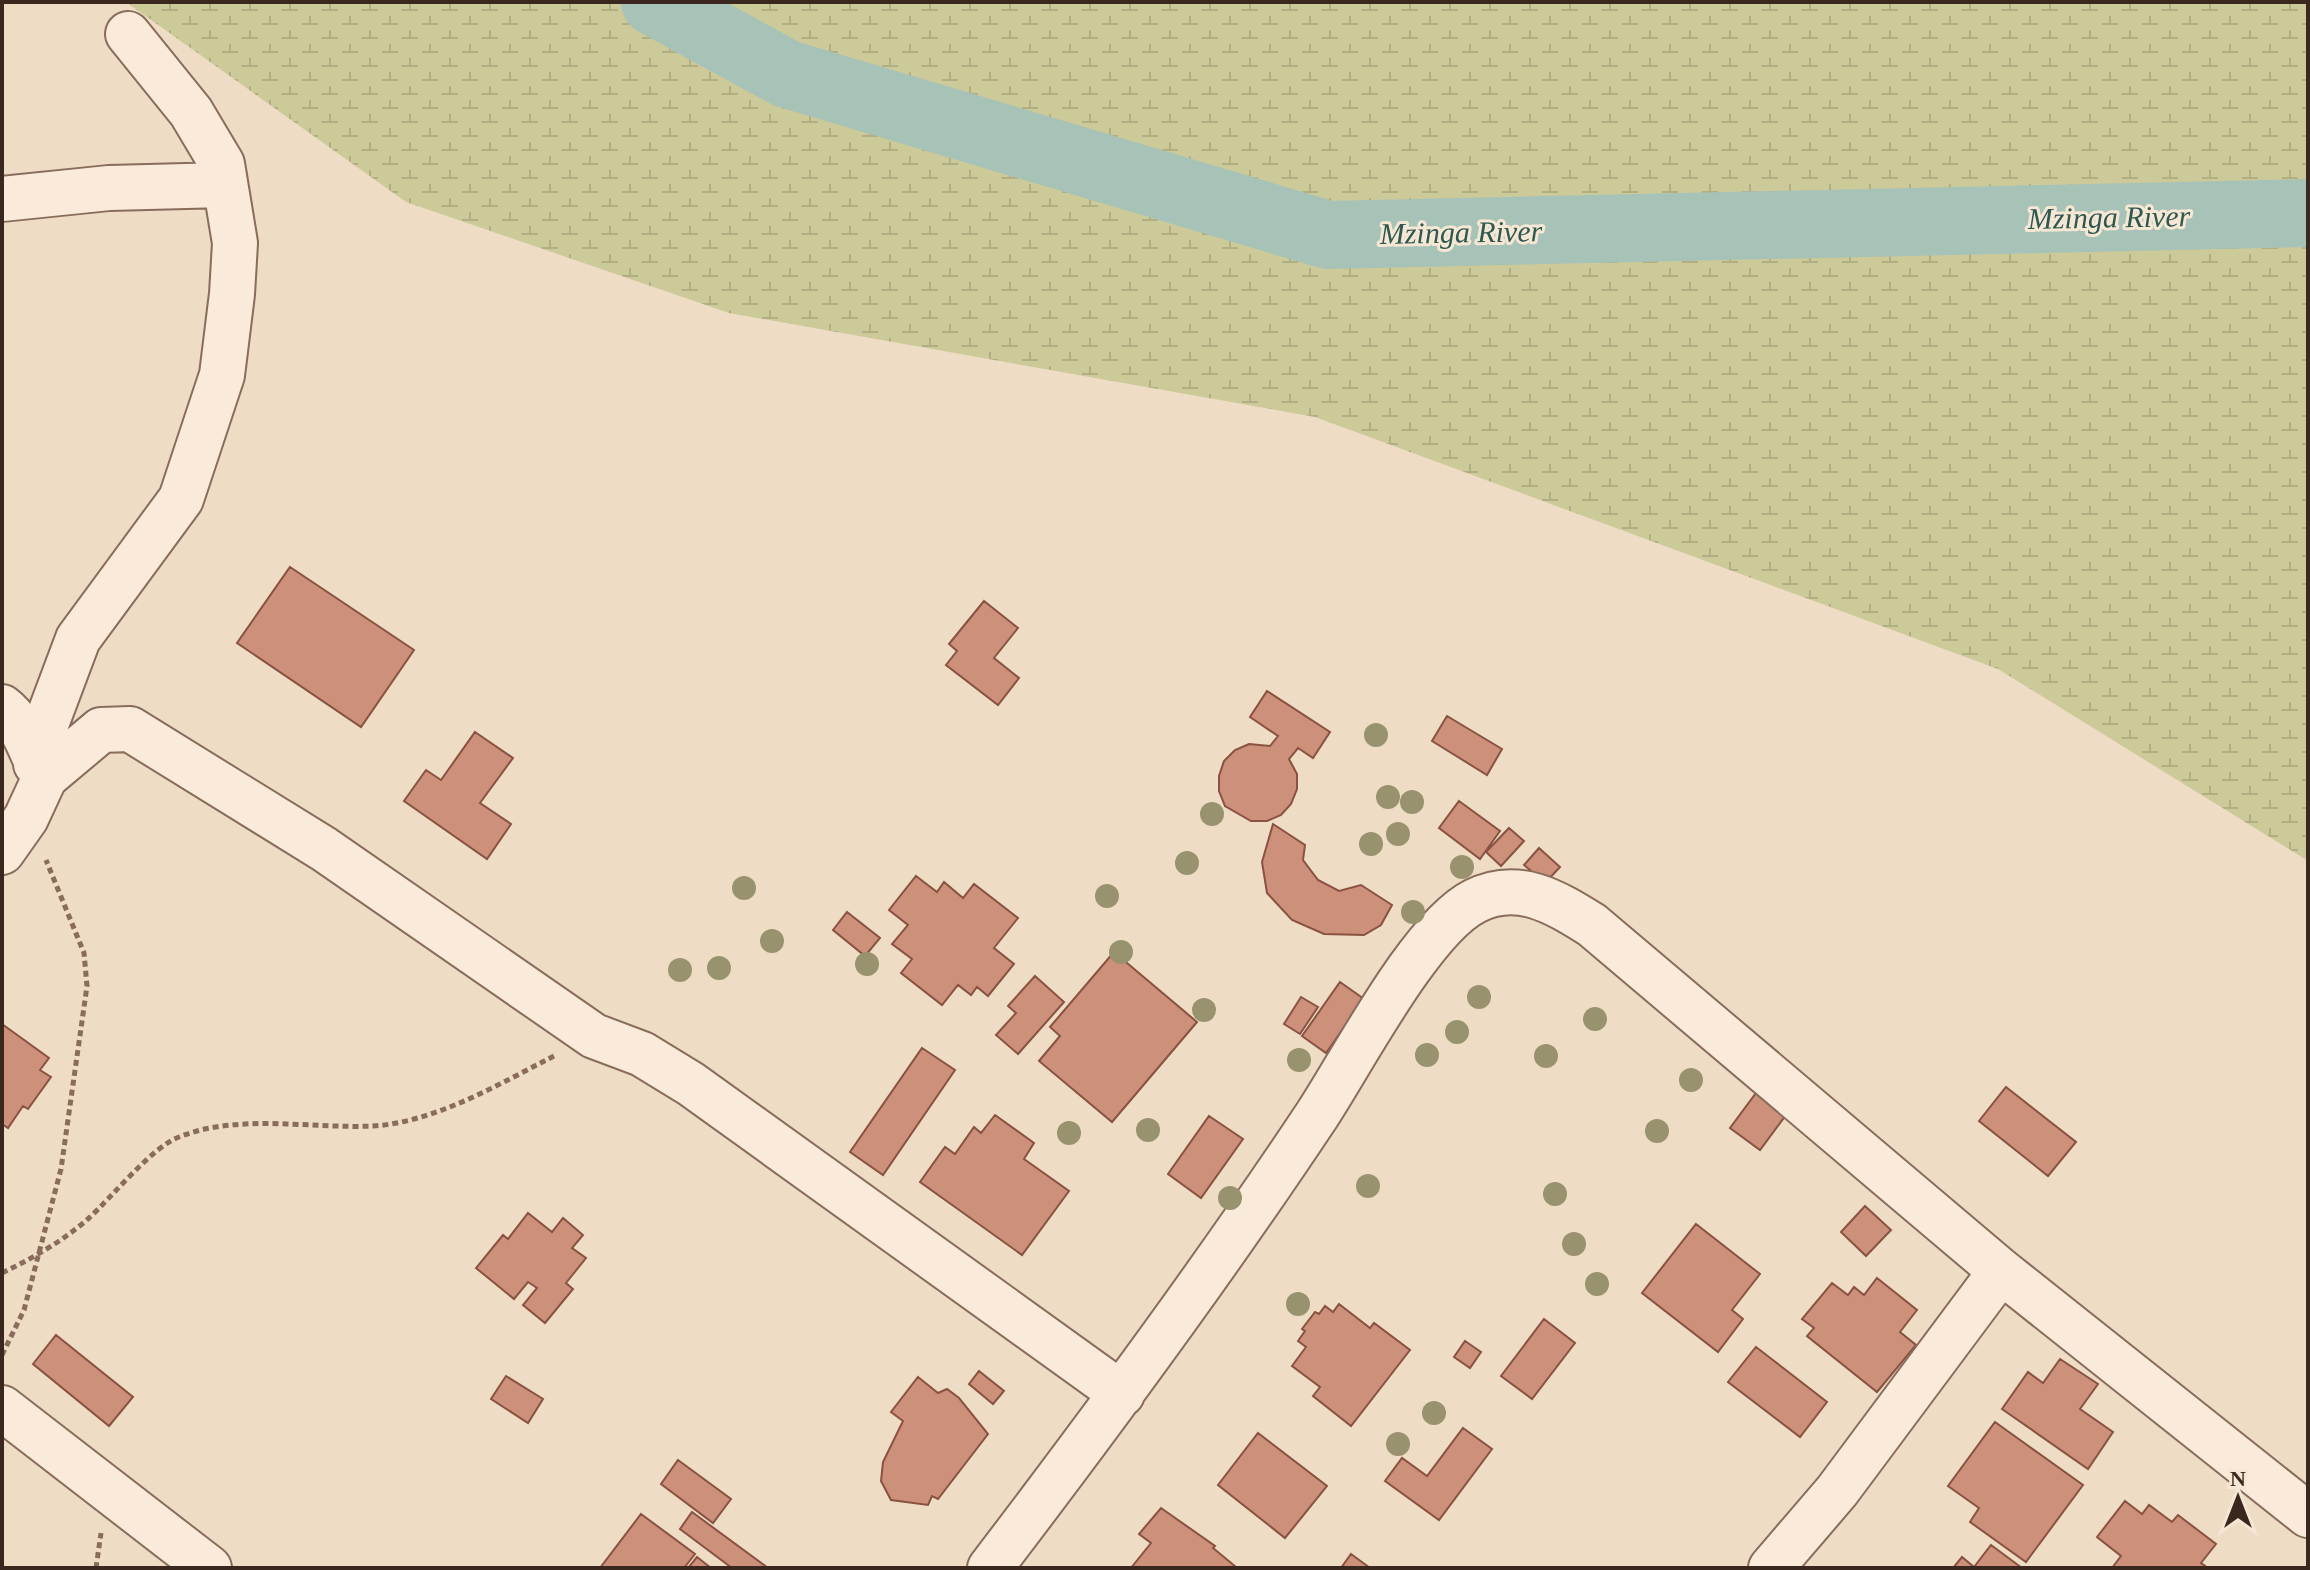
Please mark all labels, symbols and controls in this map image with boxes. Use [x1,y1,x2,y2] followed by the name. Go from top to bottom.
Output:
[2026,199,2191,235] water label: Mzinga River
[1378,214,1543,250] water label: Mzinga River
[2198,1458,2278,1538] north arrow
[2230,1466,2246,1491] text: N

